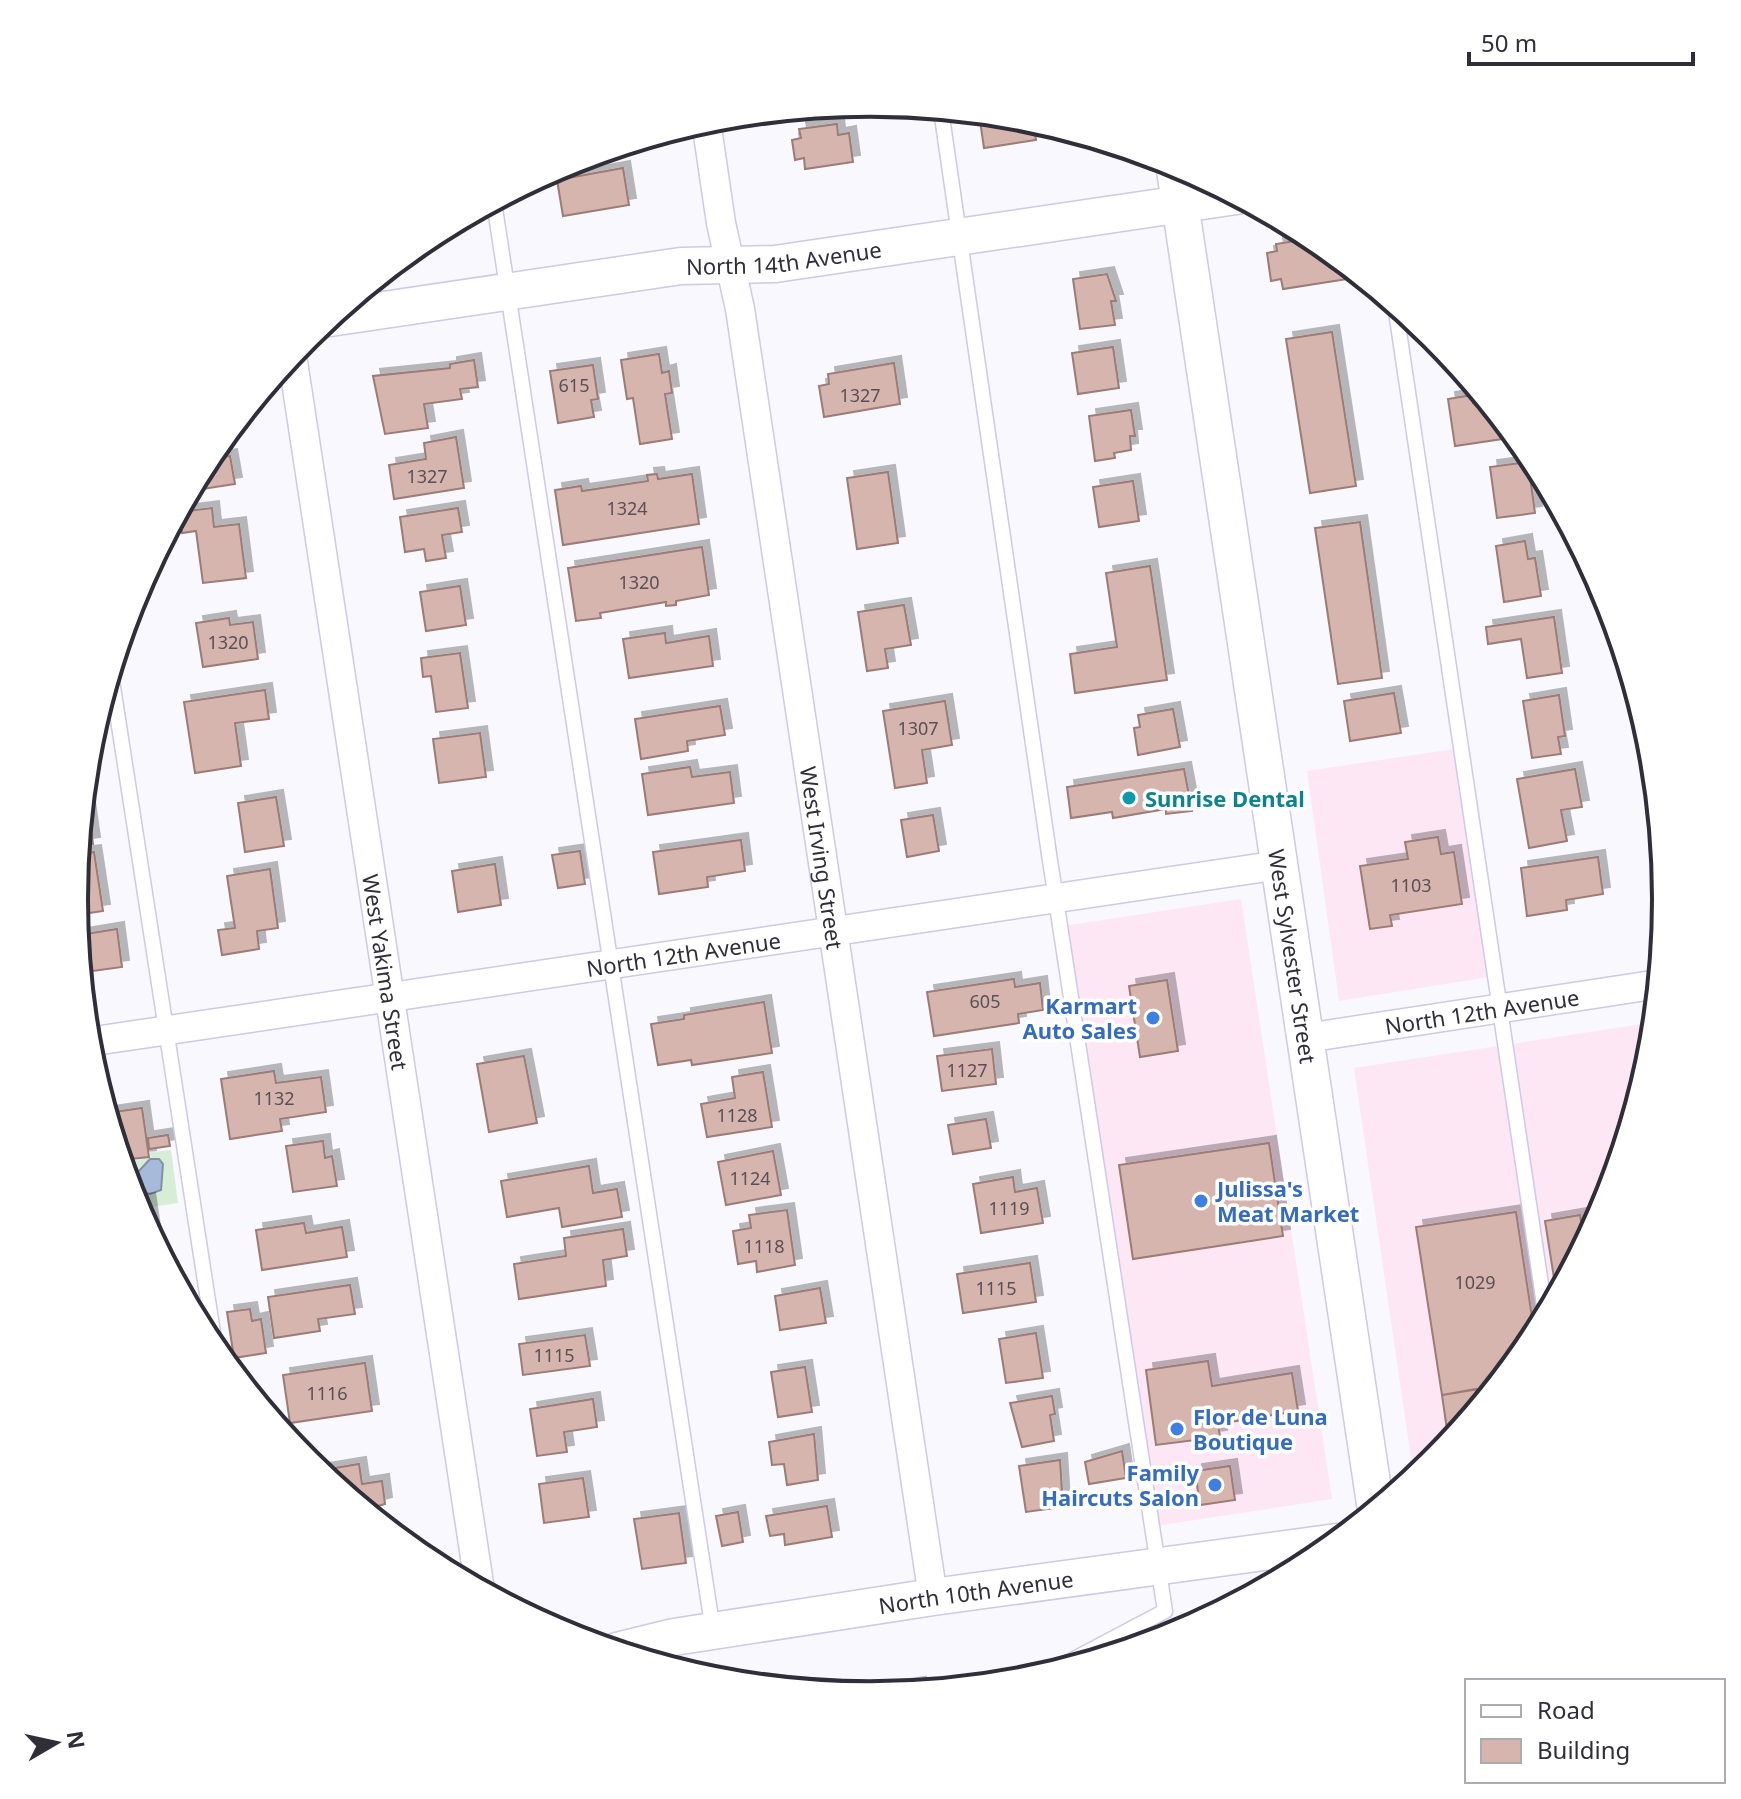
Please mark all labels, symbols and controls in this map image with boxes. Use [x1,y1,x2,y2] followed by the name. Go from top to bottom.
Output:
[1469,16,1693,66] scale bar
[1481,26,1537,59] text: 50 m
[686,234,883,281] street label: North 14th Avenue
[559,373,589,397] house number: 615
[839,383,881,407] house number: 1327
[406,464,448,488] house number: 1327
[606,496,648,520] house number: 1324
[618,570,660,594] house number: 1320
[207,630,249,654] house number: 1320
[897,716,939,740] house number: 1307
[794,764,851,951] street label: West Irving Street
[1145,783,1305,813] place label: Sunrise Dental
[1120,789,1138,807] marker: Sunrise Dental
[1262,847,1324,1065] street label: West Sylvester Street
[356,872,416,1072] street label: West Yakima Street
[1390,873,1432,897] house number: 1103
[584,924,783,983] street label: North 12th Avenue
[1383,981,1581,1041] street label: North 12th Avenue
[970,989,1000,1013] house number: 605
[1022,990,1137,1045] place label: Karmart Auto Sales
[1144,1009,1162,1027] marker: Karmart Auto Sales
[946,1058,988,1082] house number: 1127
[253,1086,295,1110] house number: 1132
[716,1103,758,1127] house number: 1128
[729,1166,771,1190] house number: 1124
[1215,1173,1359,1228] place label: Julissa's Meat Market
[1192,1192,1210,1210] marker: Julissa's Meat Market
[988,1196,1030,1220] house number: 1119
[743,1234,785,1258] house number: 1118
[1454,1270,1496,1294] house number: 1029
[975,1276,1017,1300] house number: 1115
[533,1343,575,1367] house number: 1115
[306,1381,348,1405] house number: 1116
[1193,1401,1328,1456] place label: Flor de Luna Boutique
[1168,1420,1186,1438] marker: Flor de Luna Boutique
[1041,1457,1199,1512] place label: Family Haircuts Salon
[1206,1476,1224,1494] marker: Family Haircuts Salon
[876,1563,1075,1620] street label: North 10th Avenue
[1465,1679,1725,1783] legend
[1537,1693,1595,1726] text: Road
[16,1703,96,1783] north arrow
[61,1729,93,1751] text: N
[1537,1733,1630,1766] text: Building

